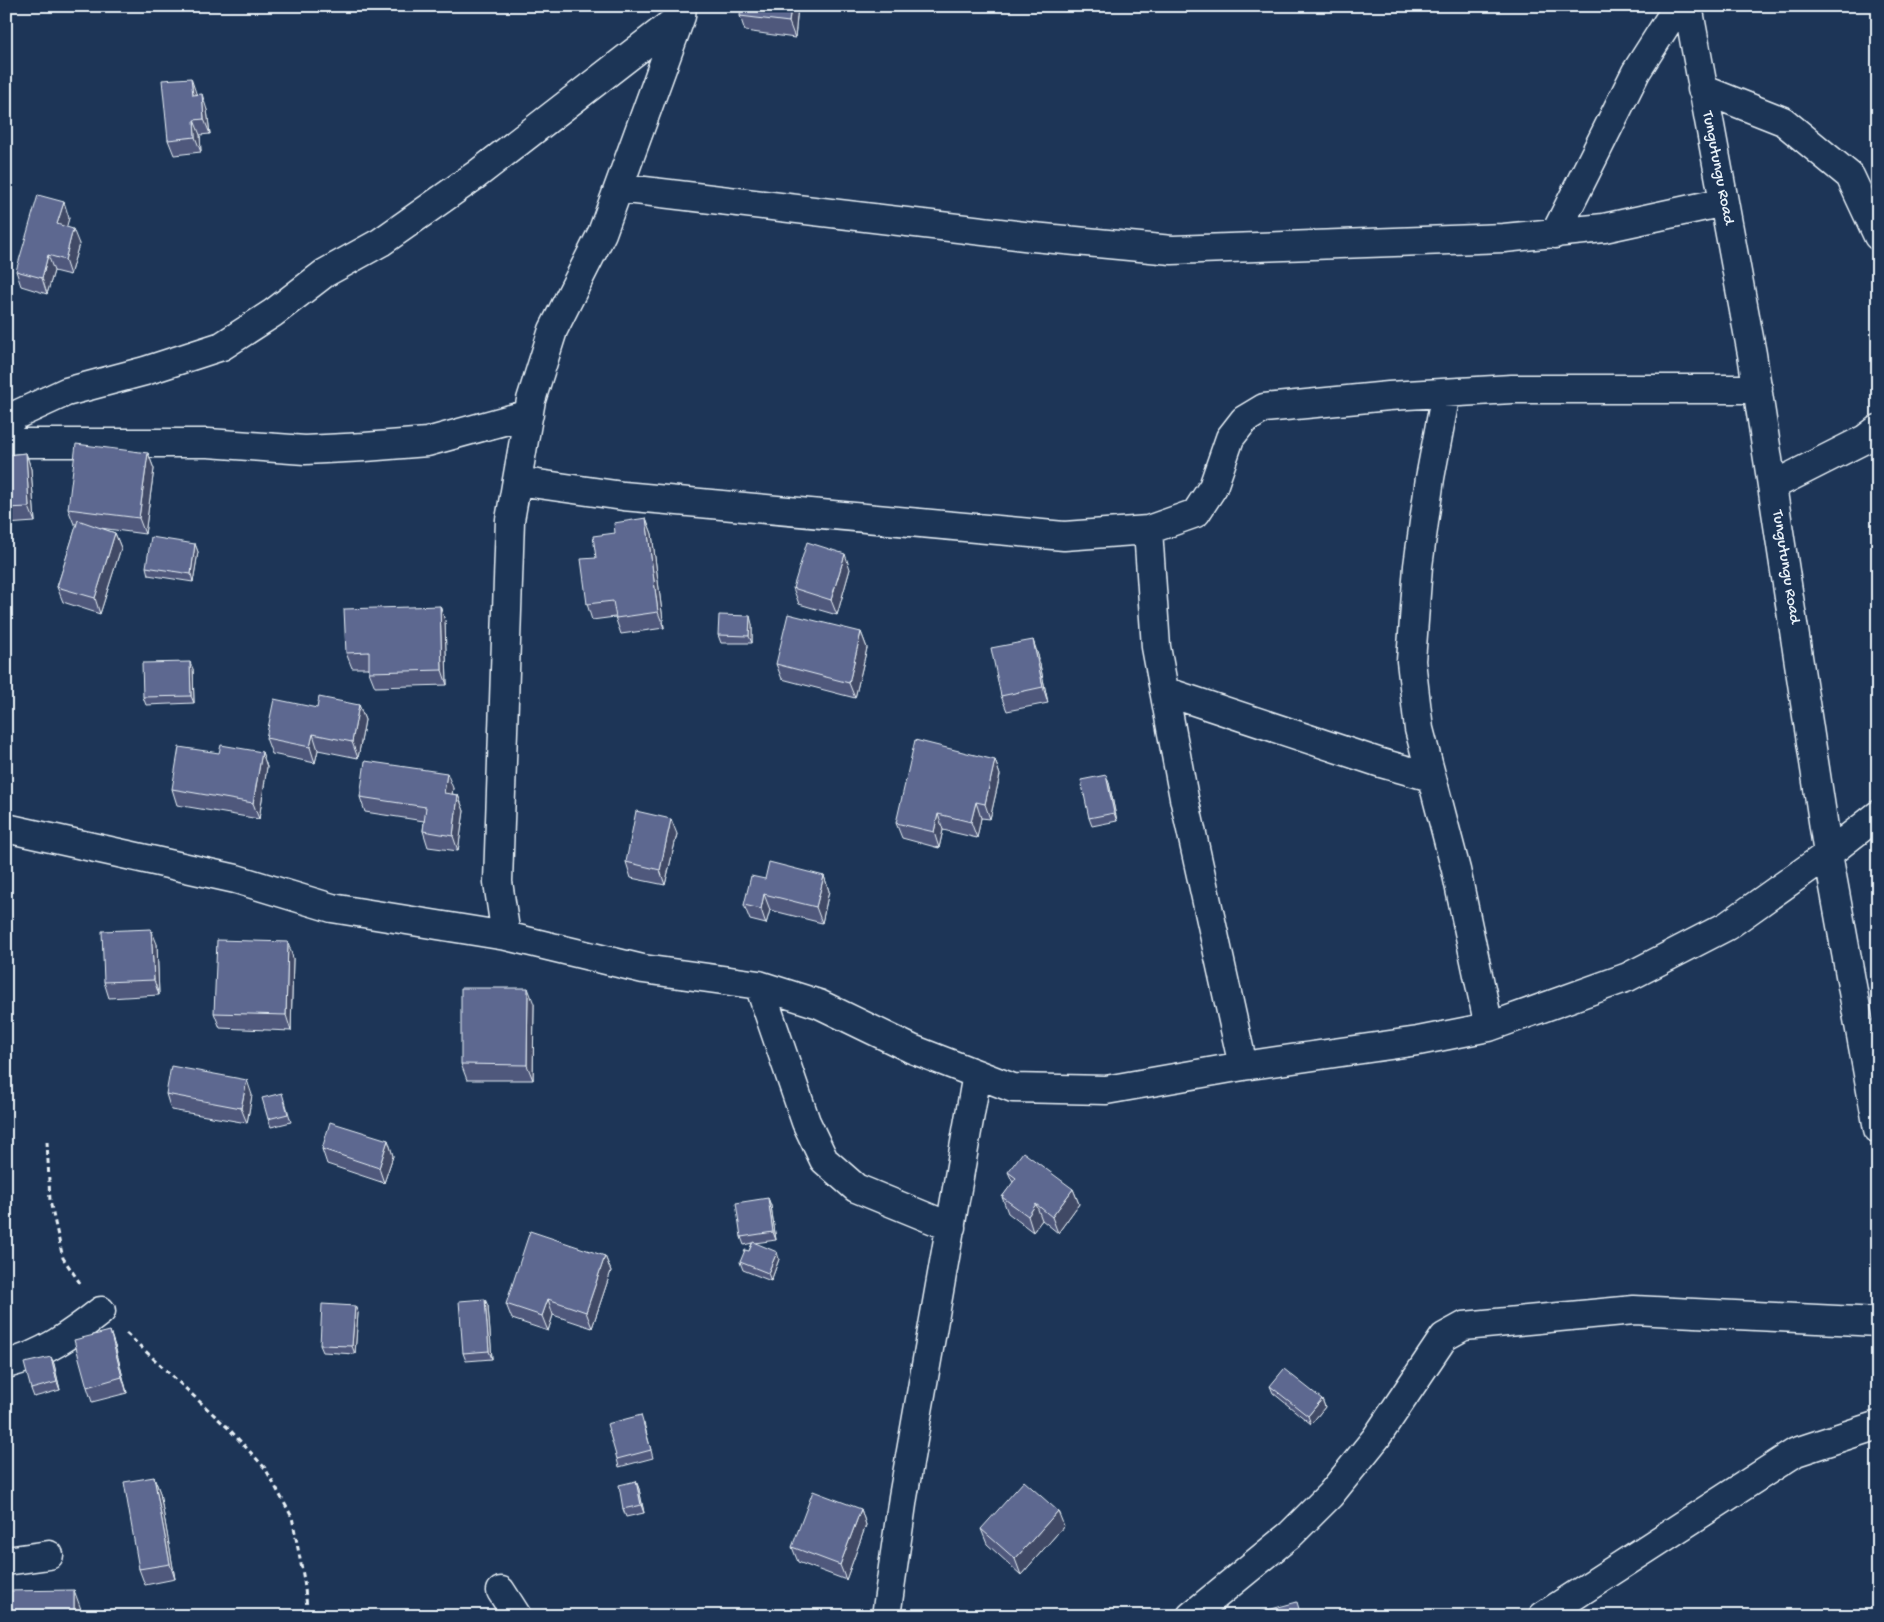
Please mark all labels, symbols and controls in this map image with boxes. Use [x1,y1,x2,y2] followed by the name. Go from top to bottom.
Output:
[1697,109,1738,228] street label: Tungutungu Road
[1766,508,1804,627] street label: Tungutungu Road

